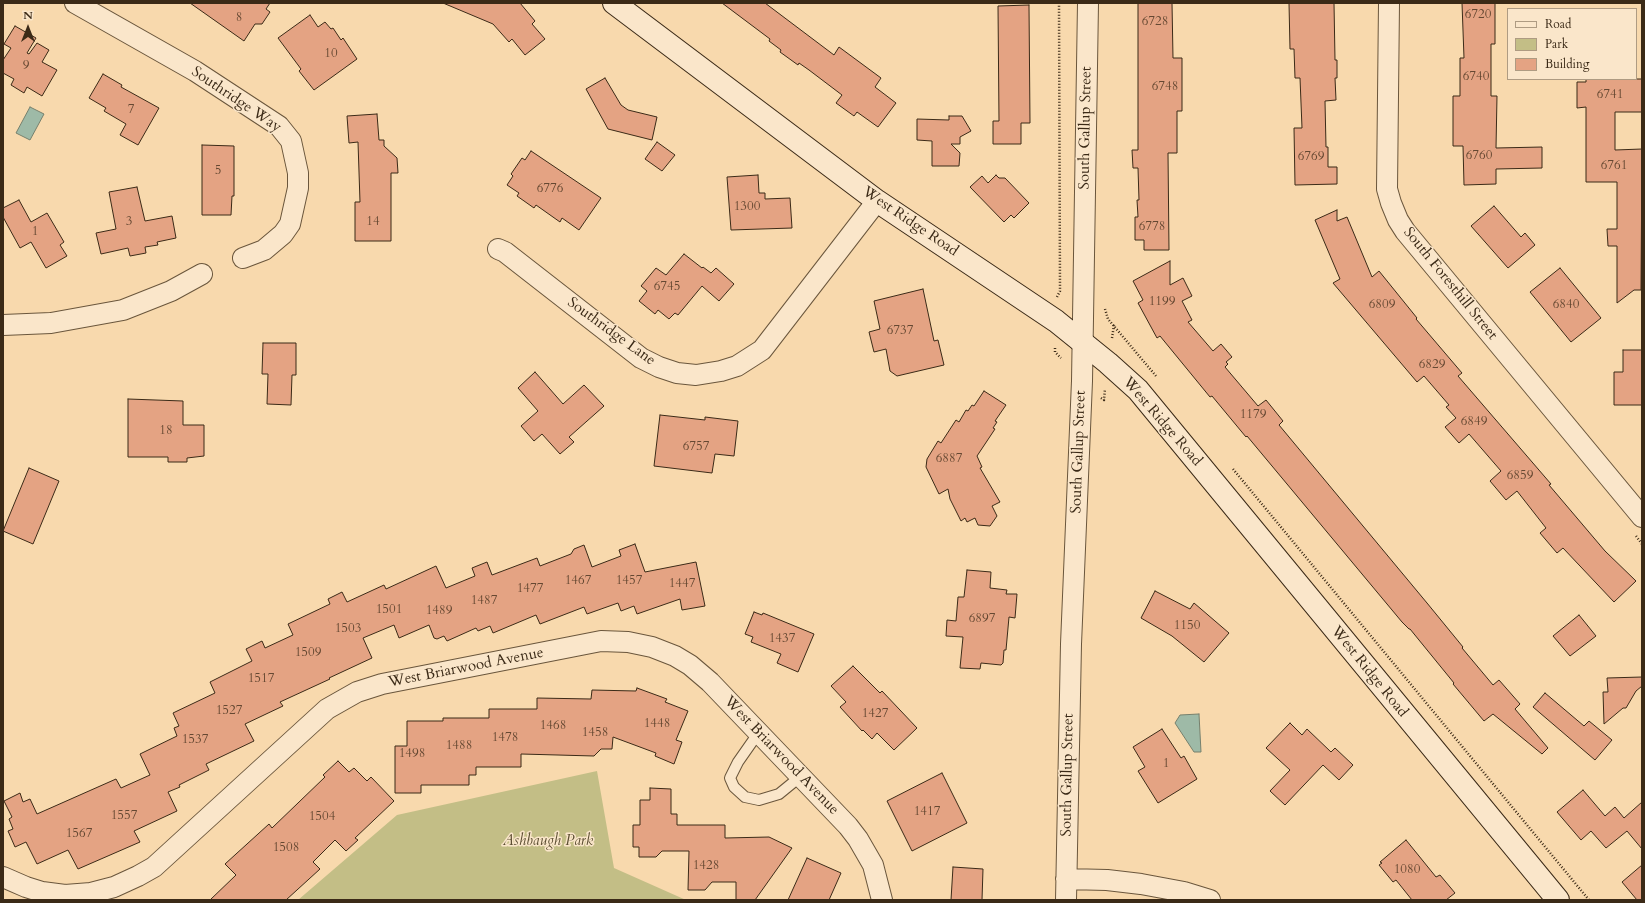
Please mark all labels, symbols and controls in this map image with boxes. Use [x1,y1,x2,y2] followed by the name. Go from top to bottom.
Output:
[1465,7,1491,23] house number: 6720
[8,8,48,48] north arrow
[23,8,33,23] text: N
[1507,8,1637,80] legend
[236,10,242,26] house number: 8
[1142,14,1168,30] house number: 6728
[1545,16,1571,32] text: Road
[1545,36,1568,52] text: Park
[324,46,338,62] house number: 10
[1545,56,1589,72] text: Building
[23,58,29,74] house number: 9
[188,63,284,137] street label: Southridge Way
[1076,66,1096,190] street label: South Gallup Street
[1463,69,1489,85] house number: 6740
[1152,79,1178,95] house number: 6748
[1597,87,1623,103] house number: 6741
[128,102,134,118] house number: 7
[1466,148,1492,164] house number: 6760
[1298,149,1324,165] house number: 6769
[1601,158,1627,174] house number: 6761
[215,163,221,179] house number: 5
[537,181,563,197] house number: 6776
[859,183,961,261] street label: West Ridge Road
[734,199,760,215] house number: 1300
[126,214,132,230] house number: 3
[366,214,380,230] house number: 14
[1139,219,1165,235] house number: 6778
[32,224,38,240] house number: 1
[1399,224,1501,344] street label: South Foresthill Street
[654,279,680,295] house number: 6745
[563,294,659,370] street label: Southridge Lane
[1149,294,1175,310] house number: 1199
[1369,297,1395,313] house number: 6809
[1553,297,1579,313] house number: 6840
[887,323,913,339] house number: 6737
[1419,357,1445,373] house number: 6829
[1118,374,1206,470] street label: West Ridge Road
[1068,390,1090,514] street label: South Gallup Street
[1240,407,1266,423] house number: 1179
[1461,414,1487,430] house number: 6849
[159,423,173,439] house number: 18
[683,439,709,455] house number: 6757
[936,451,962,467] house number: 6887
[1507,468,1533,484] house number: 6859
[565,573,591,589] house number: 1467
[616,573,642,589] house number: 1457
[669,576,695,592] house number: 1447
[517,581,543,597] house number: 1477
[471,593,497,609] house number: 1487
[376,602,402,618] house number: 1501
[426,603,452,619] house number: 1489
[969,611,995,627] house number: 6897
[1174,618,1200,634] house number: 1150
[335,621,361,637] house number: 1503
[1327,623,1411,721] street label: West Ridge Road
[769,631,795,647] house number: 1437
[387,644,545,692] street label: West Briarwood Avenue
[295,645,321,661] house number: 1509
[248,671,274,687] house number: 1517
[720,693,842,819] street label: West Briarwood Avenue
[216,703,242,719] house number: 1527
[862,706,888,722] house number: 1427
[1058,713,1078,837] street label: South Gallup Street
[644,716,670,732] house number: 1448
[540,718,566,734] house number: 1468
[582,725,608,741] house number: 1458
[492,730,518,746] house number: 1478
[182,732,208,748] house number: 1537
[446,738,472,754] house number: 1488
[399,746,425,762] house number: 1498
[1163,756,1169,772] house number: 1
[914,804,940,820] house number: 1417
[111,808,137,824] house number: 1557
[309,809,335,825] house number: 1504
[66,826,92,842] house number: 1567
[503,833,593,851] park label: Ashbaugh Park
[273,840,299,856] house number: 1508
[693,858,719,874] house number: 1428
[1394,862,1420,878] house number: 1080

